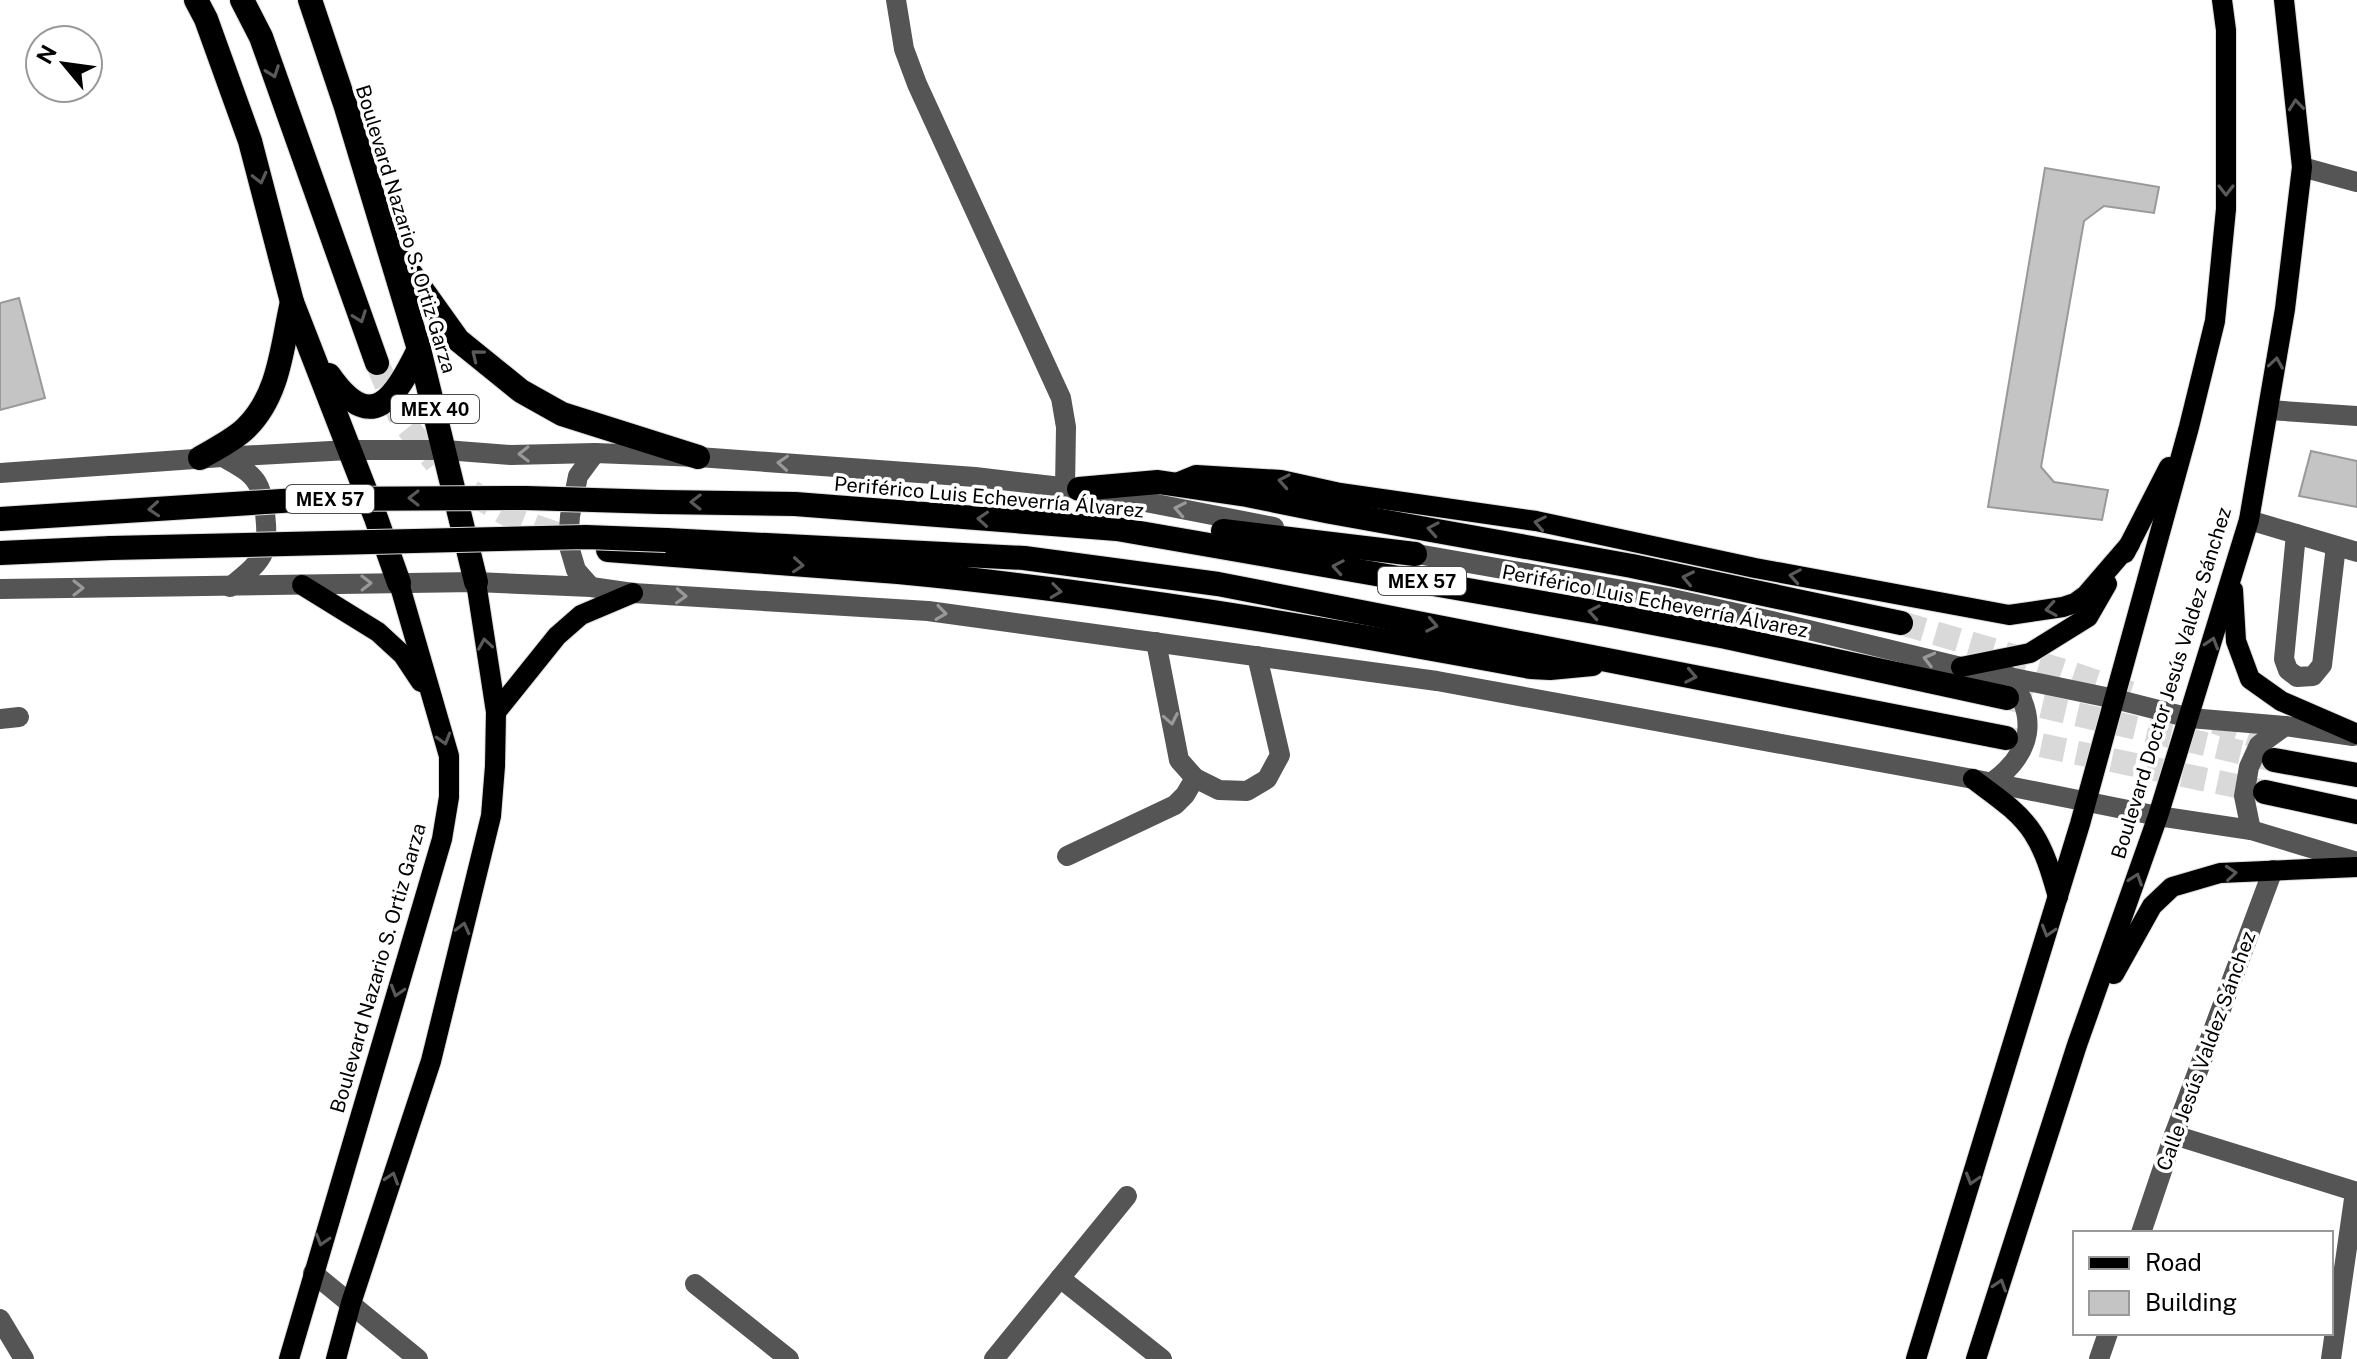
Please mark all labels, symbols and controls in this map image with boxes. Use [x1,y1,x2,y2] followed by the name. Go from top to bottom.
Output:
[24,24,104,104] north arrow
[31,40,62,68] text: N
[263,64,280,78] one-way arrow
[351,82,461,376] street label: Boulevard Nazario S. Ortiz Garza
[2287,98,2304,111] one-way arrow
[251,171,268,185] one-way arrow
[2217,184,2235,197] one-way arrow
[350,309,367,323] one-way arrow
[472,350,486,365] one-way arrow
[2267,356,2284,370] one-way arrow
[391,395,479,423] road number: MEX 40
[517,446,530,463] one-way arrow
[776,455,789,472] one-way arrow
[833,470,1145,523] street label: Periférico Luis Echeverría Álvarez
[1277,474,1291,491] one-way arrow
[286,485,374,513] road number: MEX 57
[407,490,420,507] one-way arrow
[689,494,702,511] one-way arrow
[147,500,160,517] one-way arrow
[1174,501,1187,518] one-way arrow
[2106,504,2236,862] street label: Boulevard Doctor Jesús Valdez Sánchez
[976,511,989,528] one-way arrow
[1534,515,1547,532] one-way arrow
[1426,522,1439,539] one-way arrow
[792,556,805,573] one-way arrow
[1331,559,1345,576] one-way arrow
[1500,559,1810,642] street label: Periférico Luis Echeverría Álvarez
[1378,567,1466,595] road number: MEX 57
[1788,568,1802,585] one-way arrow
[1682,570,1695,587] one-way arrow
[360,575,373,592] one-way arrow
[72,579,85,597] one-way arrow
[1050,583,1063,600] one-way arrow
[675,587,688,604] one-way arrow
[2044,600,2058,617] one-way arrow
[935,604,948,621] one-way arrow
[1587,604,1601,621] one-way arrow
[1425,616,1439,633] one-way arrow
[477,637,494,651] one-way arrow
[2203,637,2219,650] one-way arrow
[1923,651,1937,668] one-way arrow
[1684,667,1698,684] one-way arrow
[1162,712,1179,725] one-way arrow
[435,731,451,745] one-way arrow
[325,820,431,1116] street label: Boulevard Nazario S. Ortiz Garza
[2225,865,2238,882] one-way arrow
[2126,873,2143,887] one-way arrow
[454,921,471,935] one-way arrow
[2041,923,2057,937] one-way arrow
[2151,928,2261,1174] street label: Calle Jesús Valdez Sánchez
[390,983,406,997] one-way arrow
[383,1171,399,1185] one-way arrow
[1965,1172,1981,1185] one-way arrow
[2073,1231,2333,1335] legend
[315,1232,331,1246] one-way arrow
[2145,1248,2202,1276] text: Road
[1990,1278,2006,1292] one-way arrow
[2145,1288,2237,1316] text: Building

